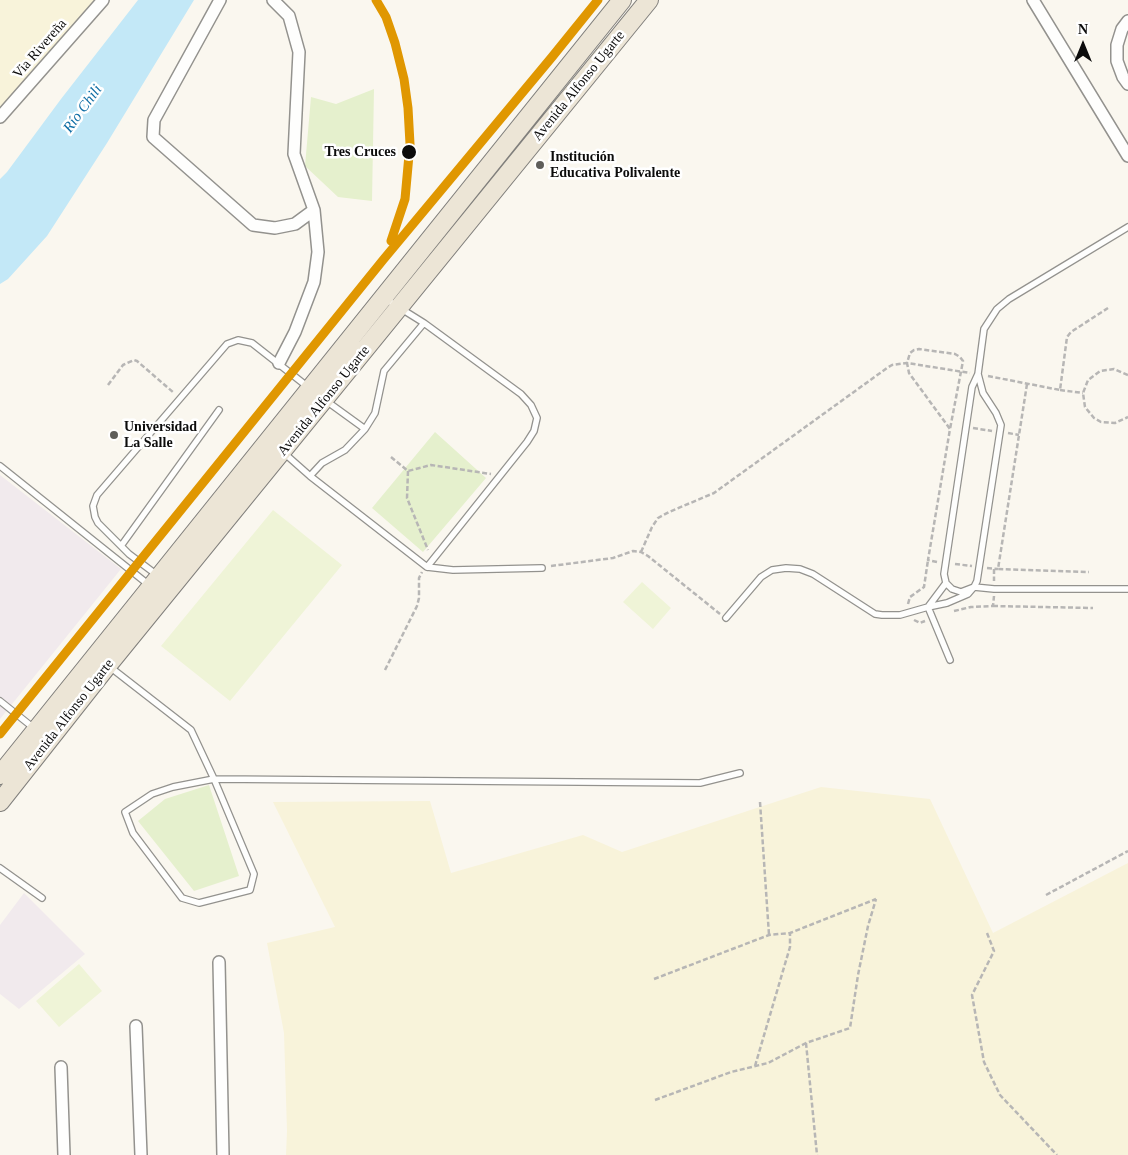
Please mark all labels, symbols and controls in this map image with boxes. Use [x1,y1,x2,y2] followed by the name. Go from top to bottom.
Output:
[10,16,70,82] street label: Via Rivereña
[1058,20,1108,70] north arrow
[1078,22,1088,37] text: N
[529,28,629,144] street label: Avenida Alfonso Ugarte
[60,82,106,136] water label: Río Chili
[400,143,418,161] marker: Tres Cruces
[325,144,396,160] place label: Tres Cruces
[550,149,680,182] place label: Institución Educativa Polivalente
[534,159,546,171] marker: Institución Educativa Polivalente
[274,343,374,459] street label: Avenida Alfonso Ugarte
[124,419,197,452] place label: Universidad La Salle
[108,429,120,441] marker: Universidad La Salle
[20,656,118,774] street label: Avenida Alfonso Ugarte

